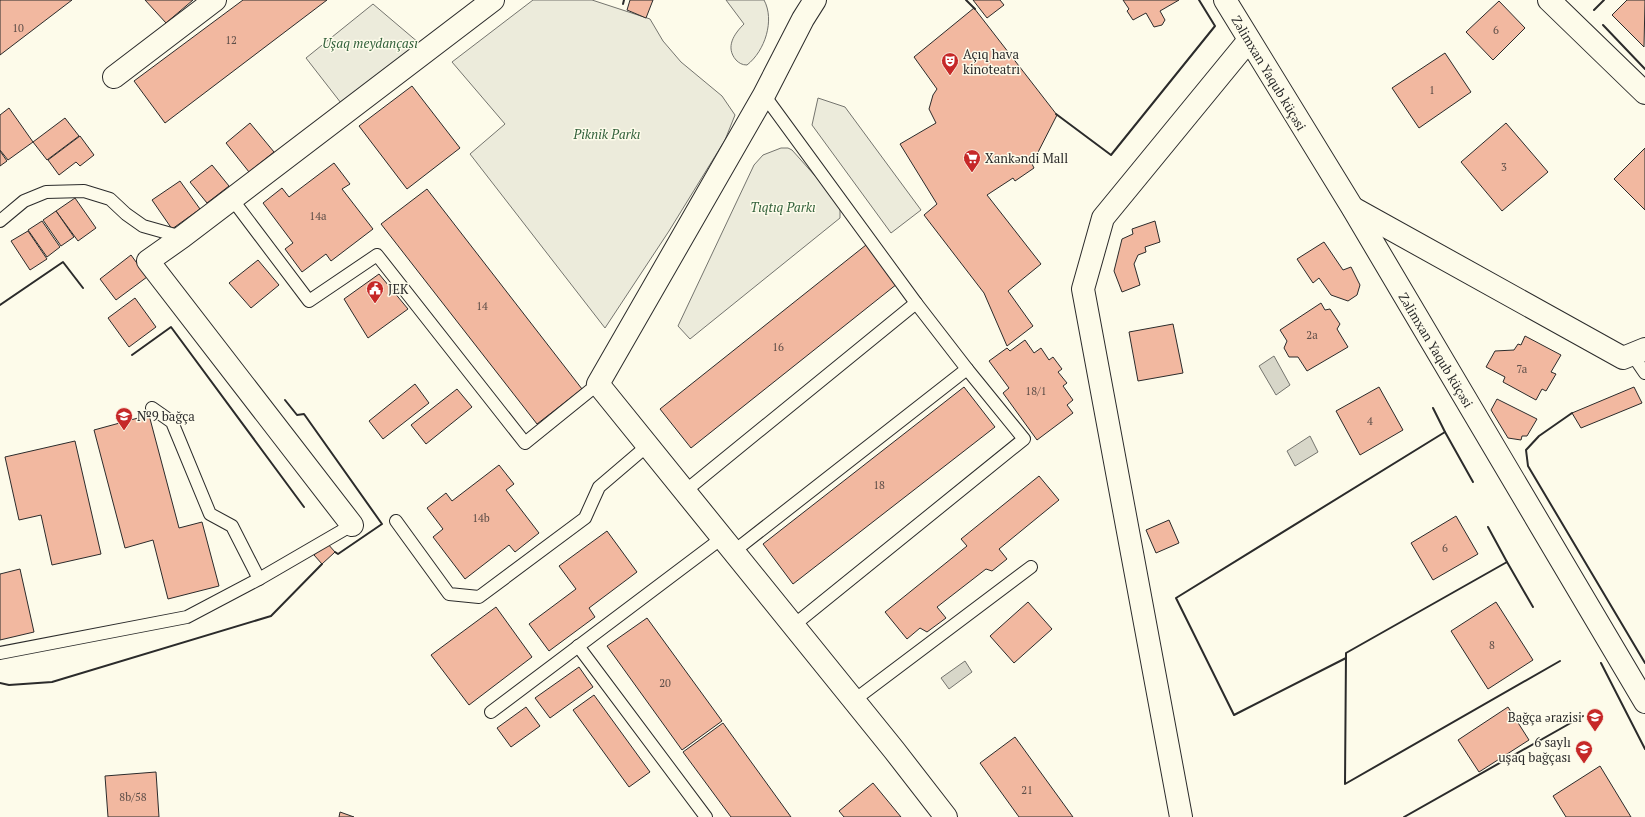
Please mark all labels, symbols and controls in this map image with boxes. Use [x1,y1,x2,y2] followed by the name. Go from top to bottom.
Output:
[1227,12,1311,134] street label: Zəlimxan Yaqub küçəsi
[12,21,24,35] house number: 10
[1493,23,1499,37] house number: 6
[225,33,237,47] house number: 12
[322,34,418,52] park label: Uşaq meydançası
[963,45,1020,78] place label: Açıq hava kinoteatrı
[940,51,960,76] theatre icon: Açıq hava kinoteatrı
[1429,83,1435,97] house number: 1
[573,125,640,143] park label: Piknik Parkı
[962,148,982,173] supermarket icon: Xankəndi Mall
[985,149,1068,167] place label: Xankəndi Mall
[1501,160,1507,174] house number: 3
[750,198,816,216] park label: Tıqtıq Parkı
[309,209,327,223] house number: 14a
[365,279,385,304] public building icon: JEK
[388,280,409,298] place label: JEK
[1394,289,1478,411] street label: Zəlimxan Yaqub küçəsi
[476,299,488,313] house number: 14
[1306,328,1318,342] house number: 2a
[772,340,784,354] house number: 16
[1517,362,1528,376] house number: 7a
[1025,384,1047,398] house number: 18/1
[114,406,134,431] school or university icon: №9 bağça
[137,407,195,425] place label: №9 bağça
[1367,414,1373,428] house number: 4
[873,478,885,492] house number: 18
[472,511,490,525] house number: 14b
[1442,541,1448,555] house number: 6
[1489,638,1495,652] house number: 8
[659,676,671,690] house number: 20
[1585,707,1605,732] school or university icon: Bağça ərazisi
[1508,708,1582,726] place label: Bağça ərazisi
[1498,733,1571,766] place label: 6 saylı uşaq bağçası
[1574,739,1594,764] school or university icon: 6 saylı uşaq bağçası
[1021,783,1033,797] house number: 21
[119,790,147,804] house number: 8b/58

